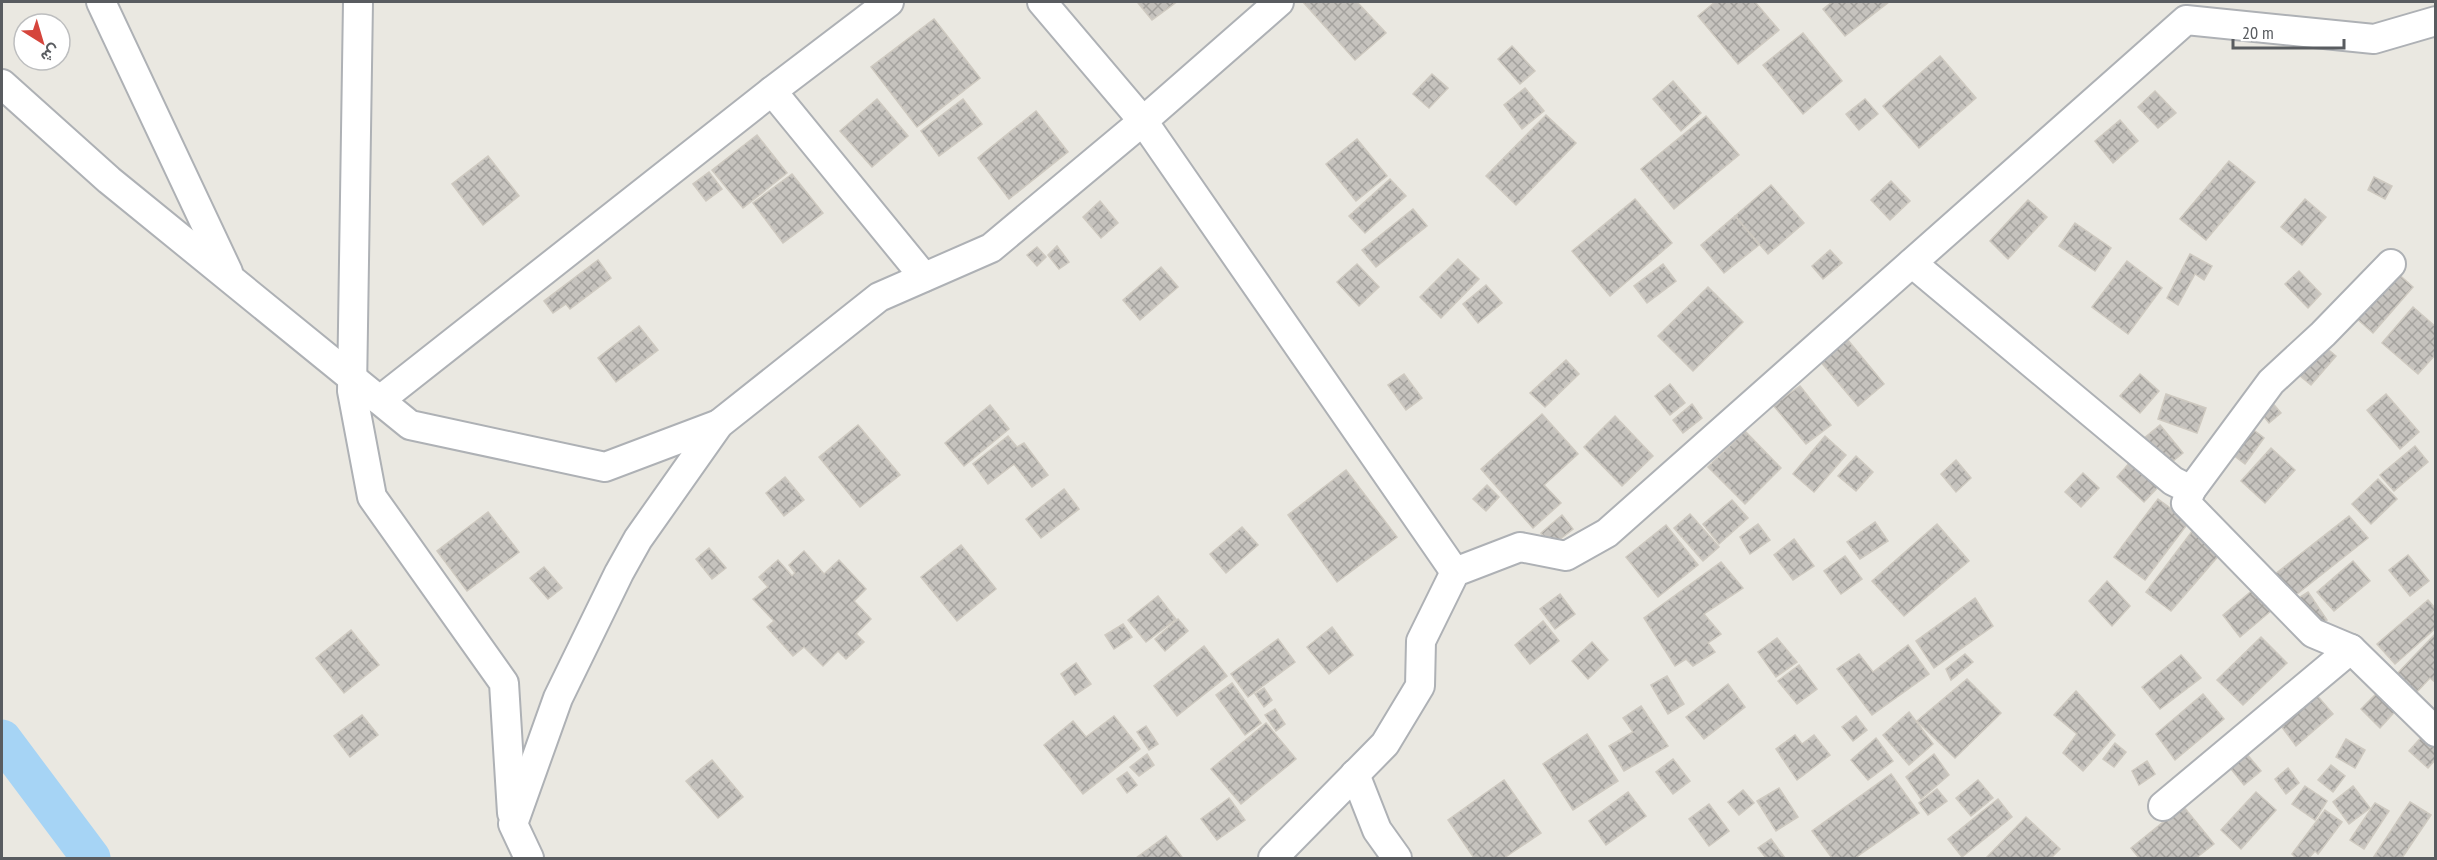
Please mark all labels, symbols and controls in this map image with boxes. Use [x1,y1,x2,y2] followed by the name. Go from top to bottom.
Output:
[12,12,72,72] north arrow
[2233,12,2344,50] scale bar
[2242,21,2274,44] text: 20 m
[37,40,65,68] text: ش

